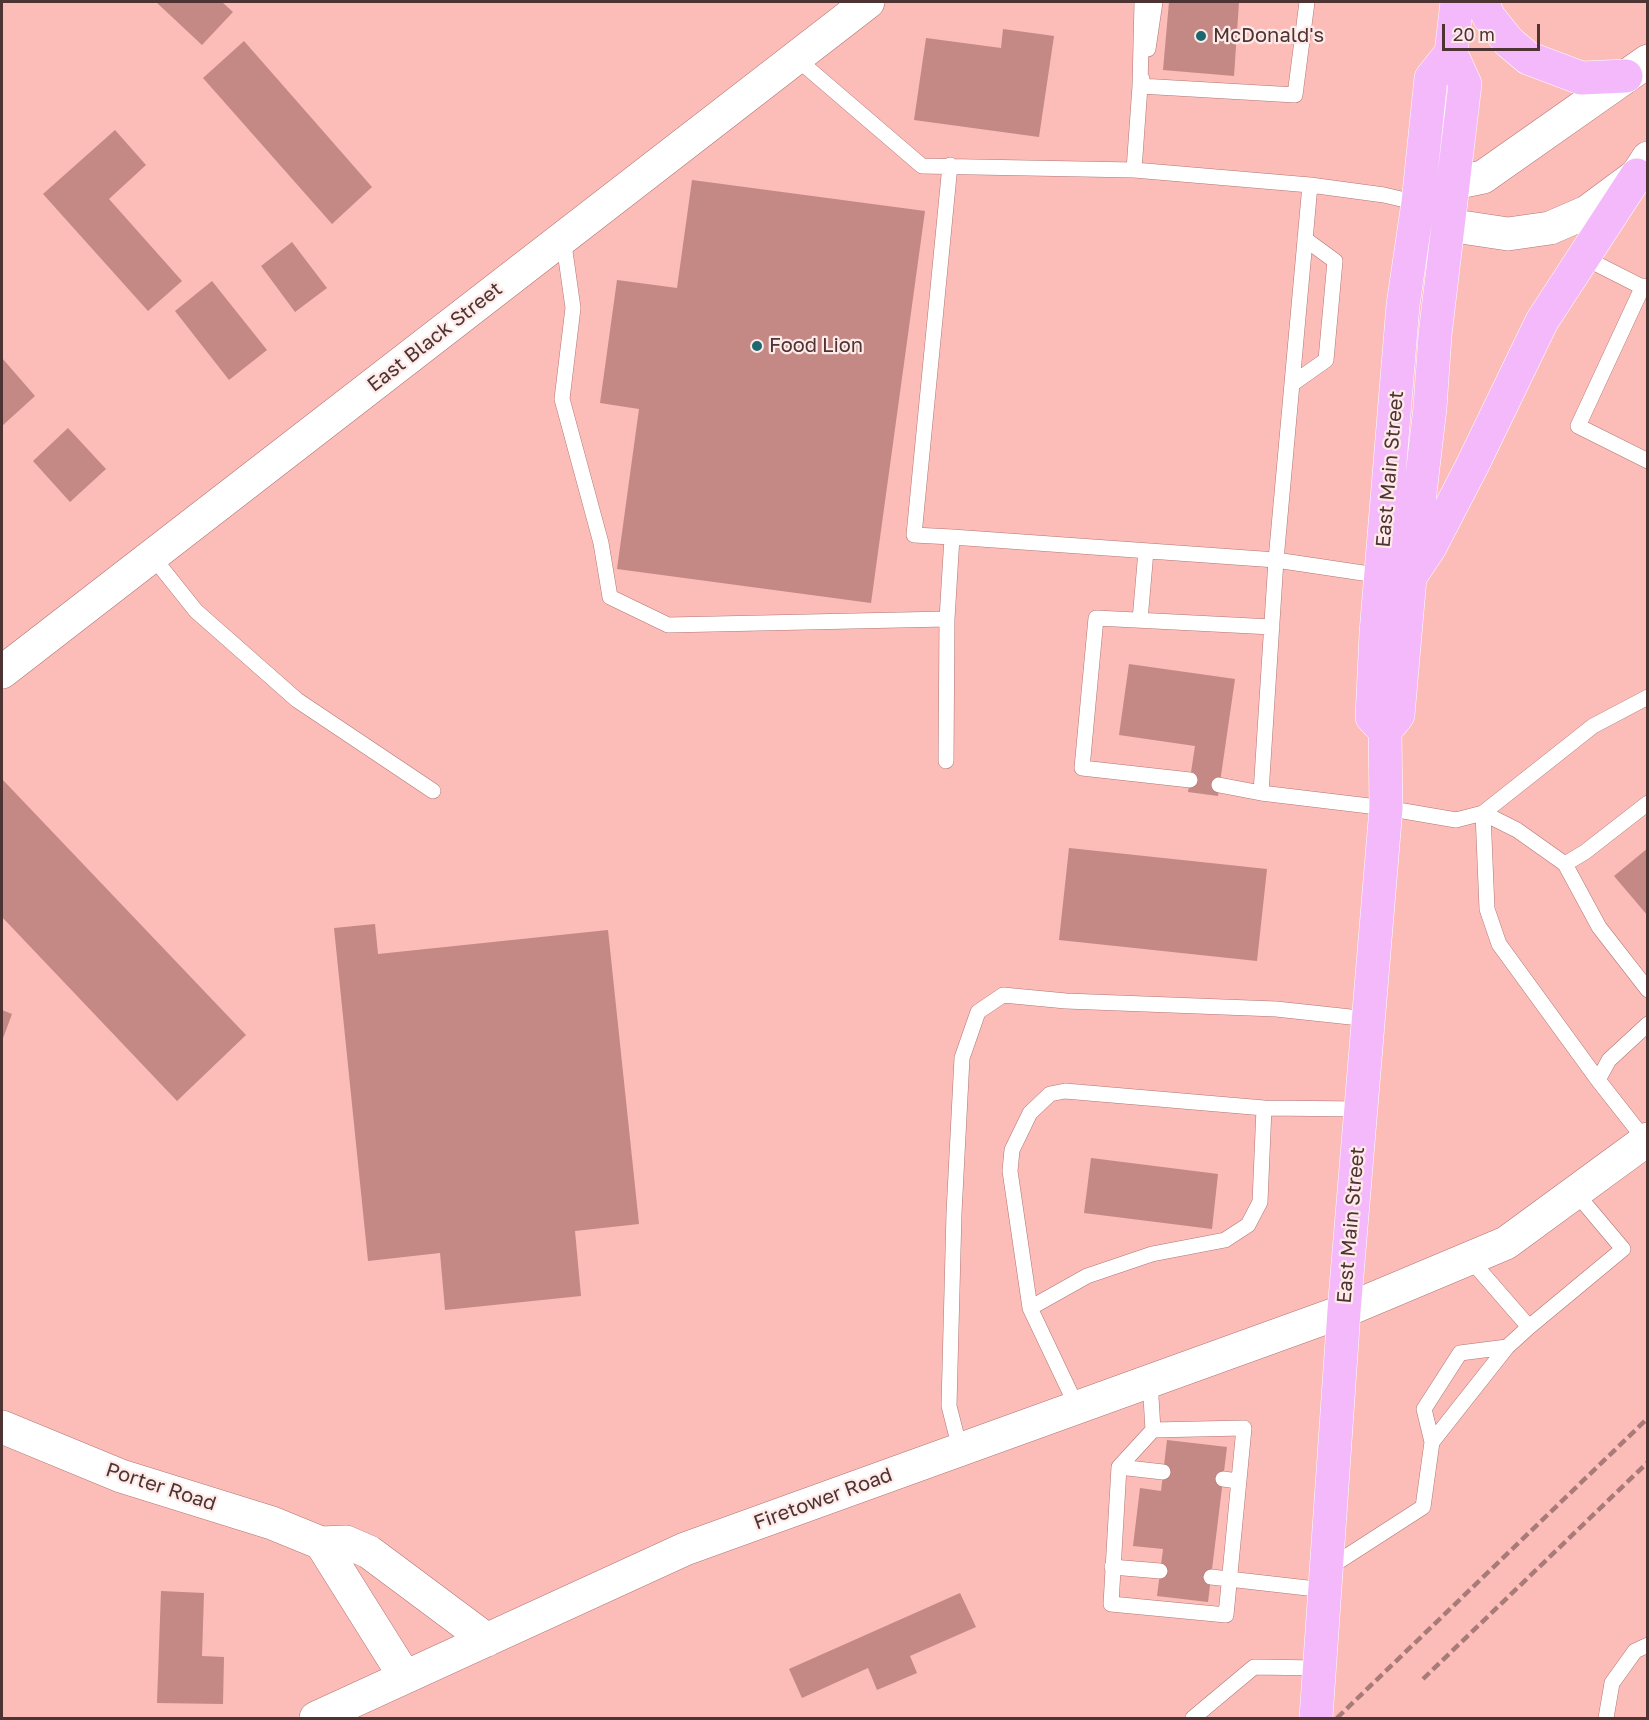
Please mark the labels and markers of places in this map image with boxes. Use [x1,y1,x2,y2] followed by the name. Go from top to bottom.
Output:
[1213,24,1324,48] place label: McDonald's
[1194,29,1208,43] marker: McDonald's
[769,334,863,358] place label: Food Lion
[750,339,764,353] marker: Food Lion

